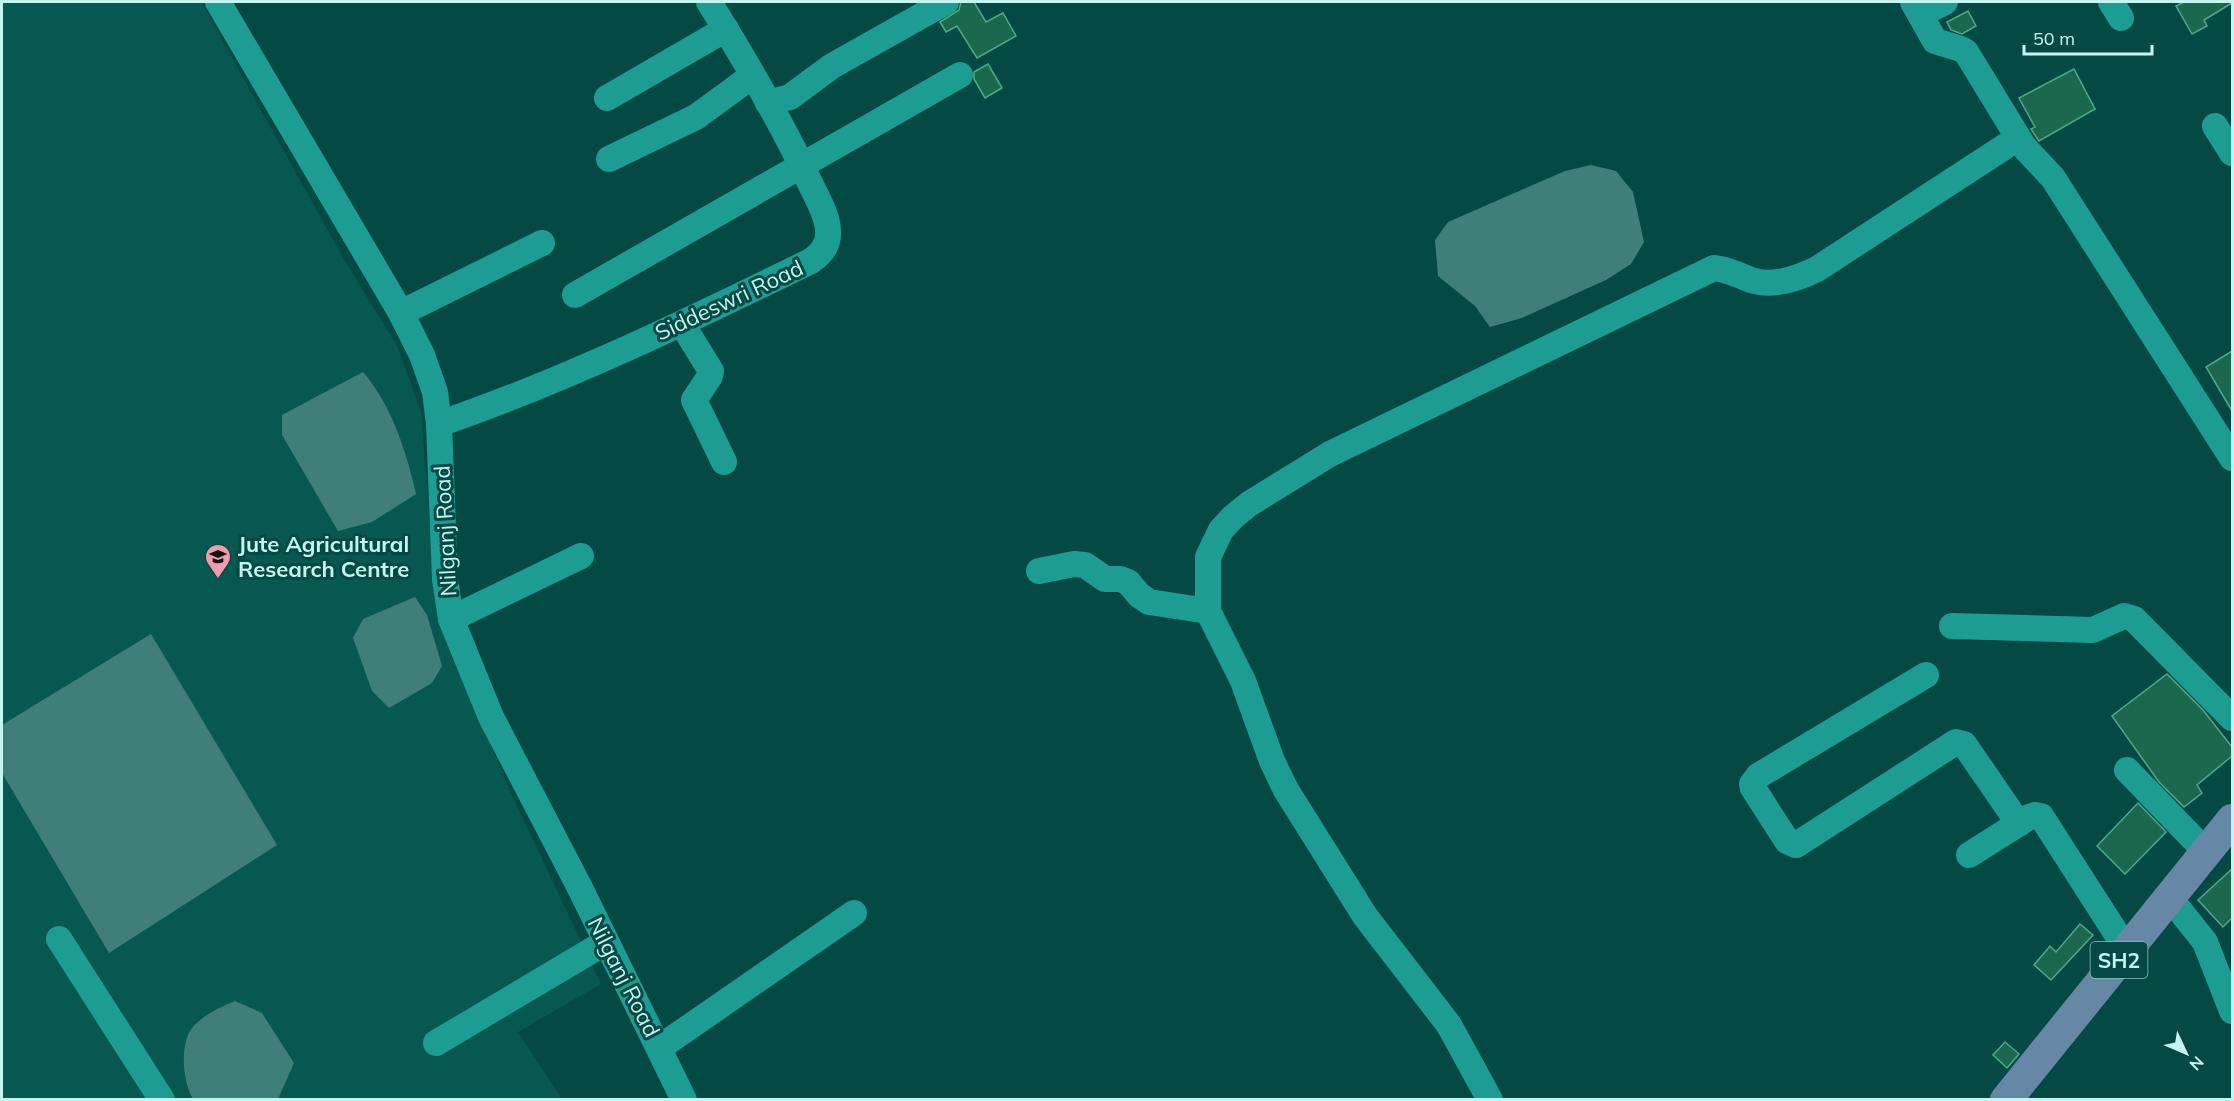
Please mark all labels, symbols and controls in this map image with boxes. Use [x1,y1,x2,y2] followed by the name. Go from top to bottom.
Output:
[2024,18,2152,56] scale bar
[2033,27,2075,50] text: 50 m
[651,253,807,347] street label: Siddeswri Road
[428,465,462,597] street label: Nilganj Road
[238,530,409,583] place label: Jute Agricultural Research Centre
[203,542,233,580] school or university icon: Jute Agricultural Research Centre
[582,912,666,1042] street label: Nilganj Road
[2090,942,2148,978] road number: SH2
[2156,1023,2216,1083] north arrow
[2185,1052,2208,1075] text: N

